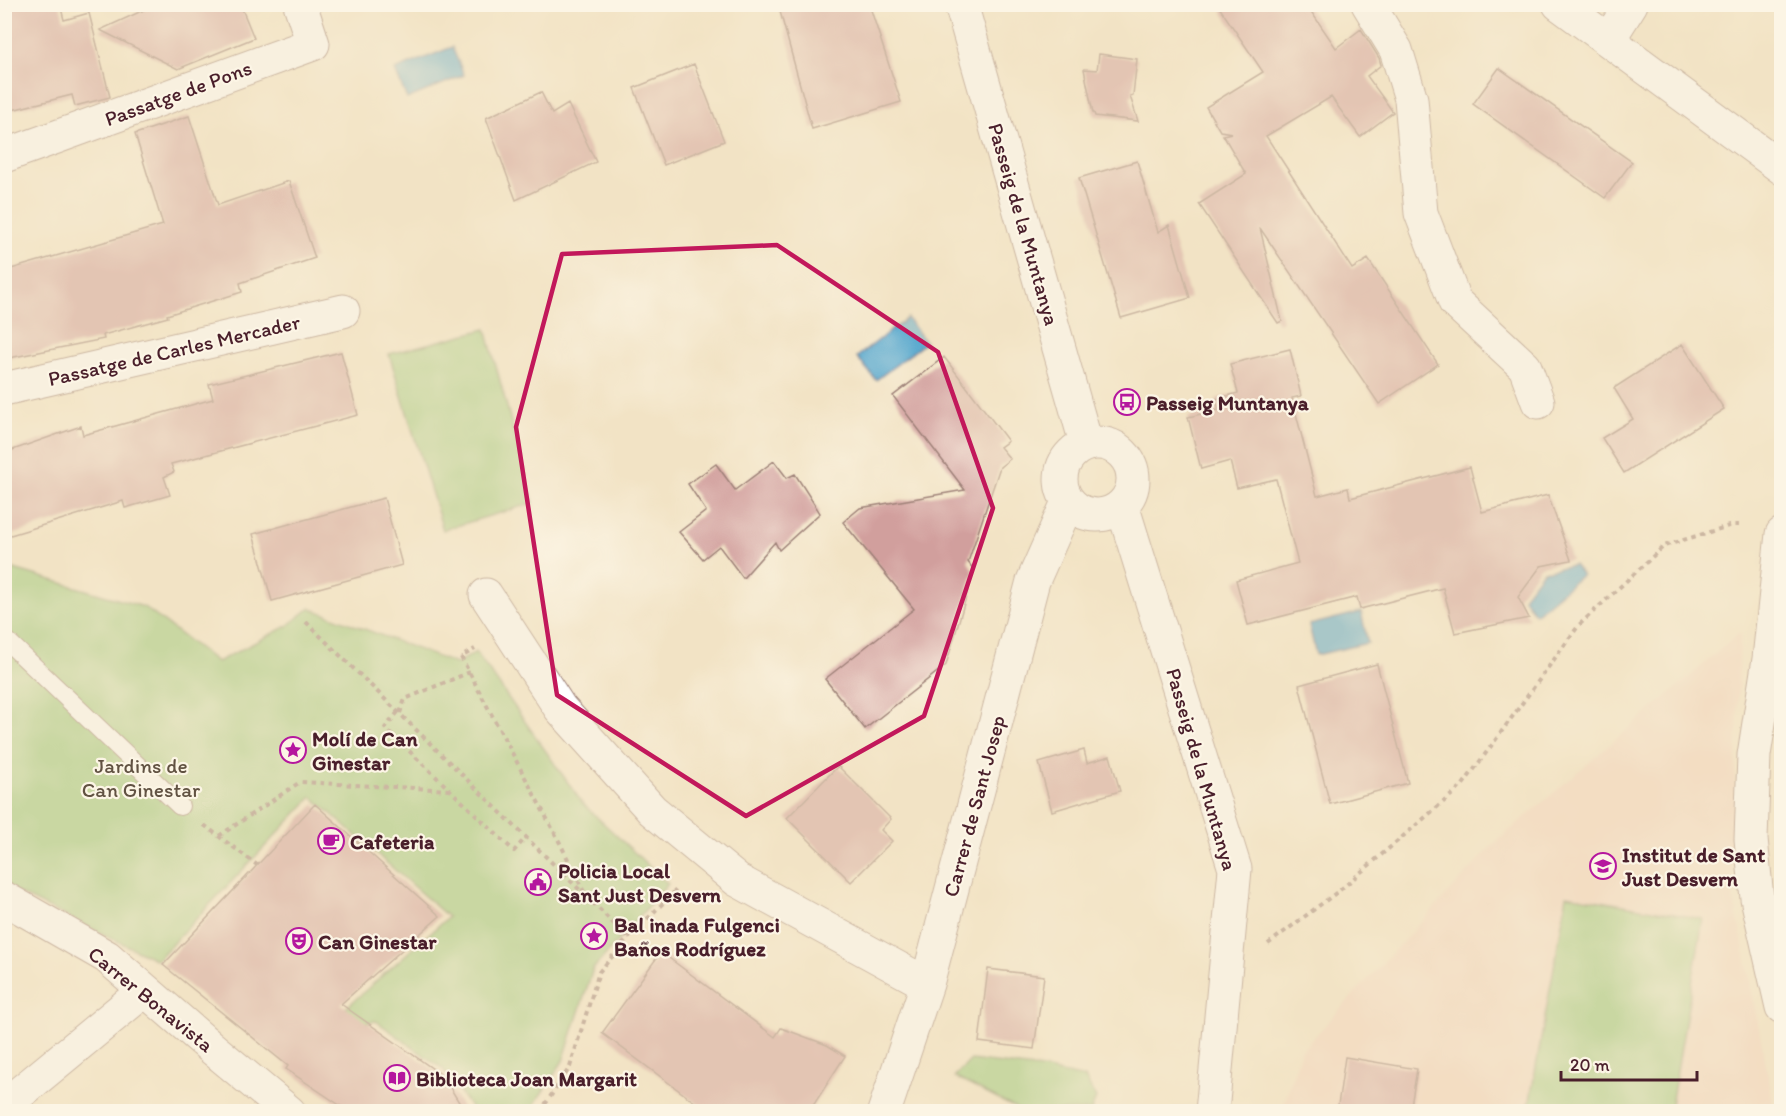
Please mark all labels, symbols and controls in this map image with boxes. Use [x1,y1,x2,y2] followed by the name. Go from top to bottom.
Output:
[101,55,255,131] street label: Passatge de Pons
[983,120,1065,328] street label: Passeig de la Muntanya
[46,309,303,391] street label: Passatge de Carles Mercader
[1112,387,1142,417] bus stop icon: Passeig Muntanya
[1146,390,1310,416] place label: Passeig Muntanya
[1161,665,1243,873] street label: Passeig de la Muntanya
[938,712,1010,900] street label: Carrer de Sant Josep
[312,726,418,775] place label: Molí de Can Ginestar
[278,735,308,765] place icon: Molí de Can Ginestar
[82,753,200,802] park label: Jardins de Can Ginestar
[316,826,346,856] cafe icon: Cafeteria
[350,829,435,854] place label: Cafeteria
[1621,842,1765,891] place label: Institut de Sant Just Desvern
[1588,851,1618,881] school or university icon: Institut de Sant Just Desvern
[558,858,722,907] place label: Policia Local Sant Just Desvern
[523,867,553,897] public building icon: Policia Local Sant Just Desvern
[614,912,780,962] place label: Bal inada Fulgenci Baños Rodríguez
[579,921,609,951] place icon: Bal inada Fulgenci Baños Rodríguez
[284,926,314,956] theatre icon: Can Ginestar
[318,929,438,954] place label: Can Ginestar
[83,941,219,1057] street label: Carrer Bonavista
[1561,1044,1698,1082] scale bar
[1570,1054,1610,1076] text: 20 m
[382,1063,412,1093] library icon: Biblioteca Joan Margarit
[416,1066,637,1092] place label: Biblioteca Joan Margarit

